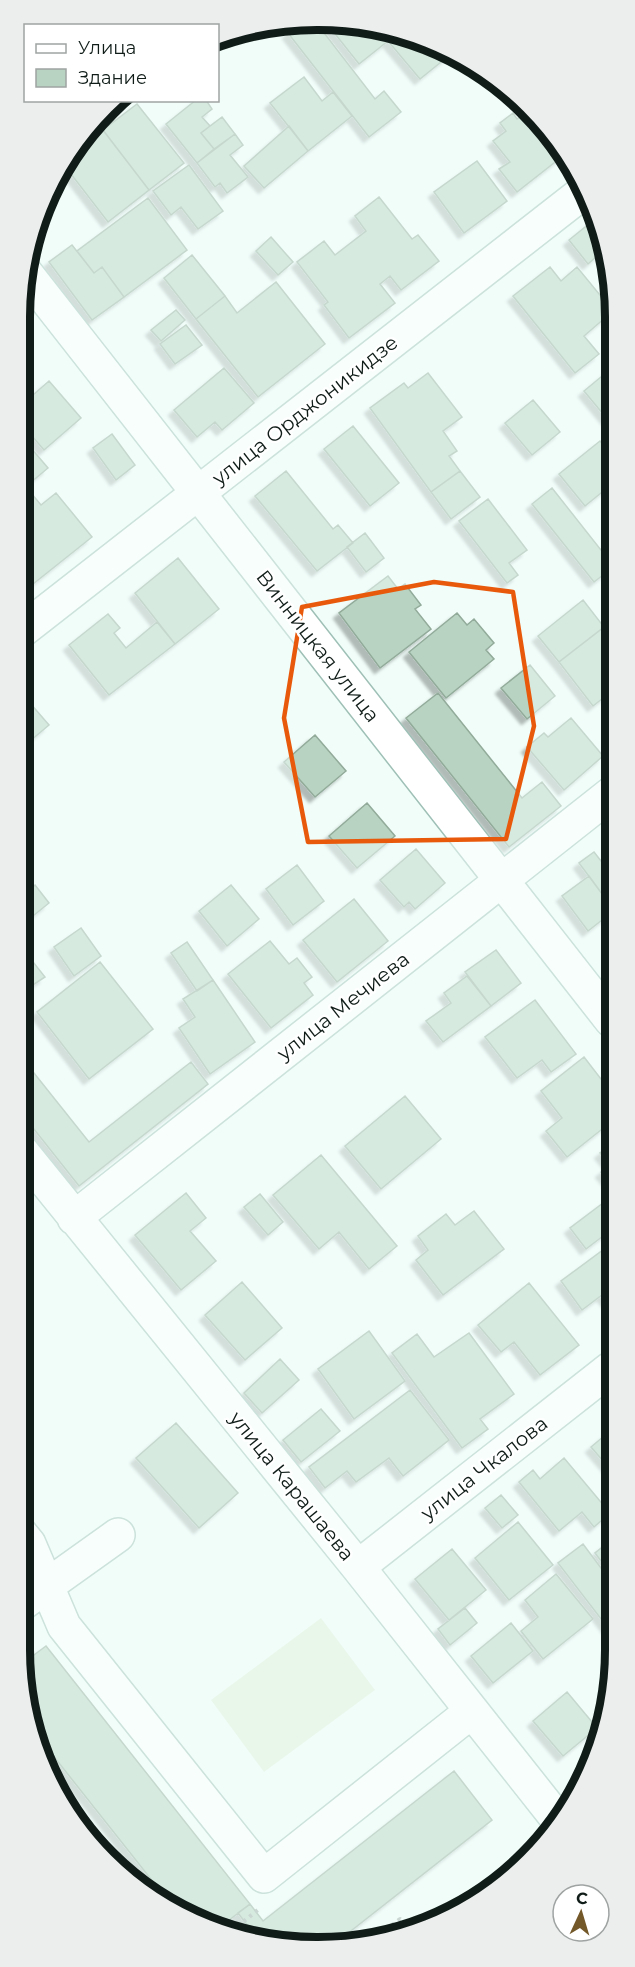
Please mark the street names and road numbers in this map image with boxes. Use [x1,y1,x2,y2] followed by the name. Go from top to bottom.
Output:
[207,330,403,491] street label: улица Орджоникидзе
[251,565,385,727] street label: Винницкая улица
[271,947,414,1066] street label: улица Мечиева
[224,1406,359,1565] street label: улица Карашаева
[415,1411,552,1526] street label: улица Чкалова

